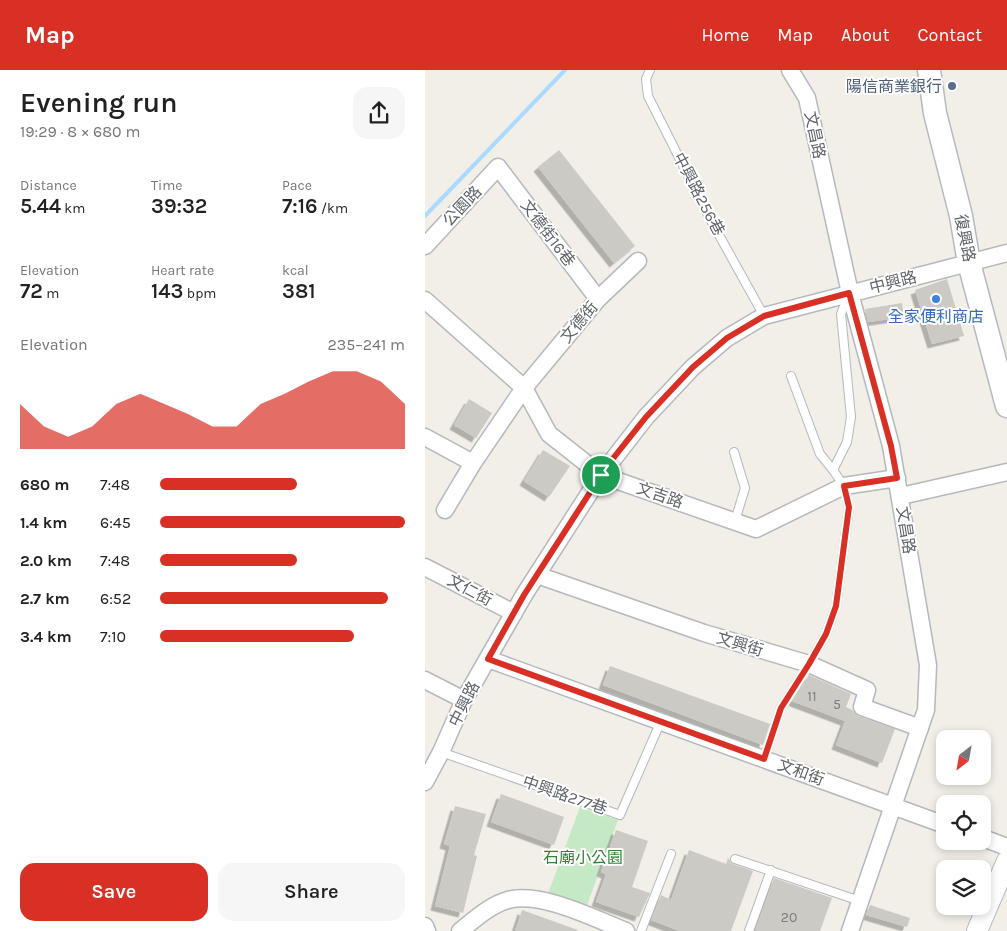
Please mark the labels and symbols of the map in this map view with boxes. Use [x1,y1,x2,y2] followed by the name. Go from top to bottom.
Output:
[846,77,942,96] place label: 陽信商業銀行
[946,80,958,92] marker: 陽信商業銀行
[801,110,829,160] street label: 文昌路
[669,149,729,239] street label: 中興路256巷
[439,182,485,230] street label: 公園路
[517,196,579,270] street label: 文德街16巷
[951,213,979,263] street label: 復興路
[867,267,919,297] street label: 中興路
[930,293,942,305] marker: 全家便利商店
[556,298,602,346] street label: 文德街
[888,307,984,326] place label: 全家便利商店
[580,454,622,496] pin
[634,478,686,512] street label: 文吉路
[893,505,919,555] street label: 文昌路
[444,570,496,610] street label: 文仁街
[714,628,766,660] street label: 文興街
[445,678,483,730] street label: 中興路
[807,688,817,705] house number: 11
[833,696,841,713] house number: 5
[936,730,991,785] north arrow
[775,755,827,789] street label: 文和街
[520,772,610,818] street label: 中興路277巷
[543,848,623,867] park label: 石廟小公園
[781,909,797,926] house number: 20

